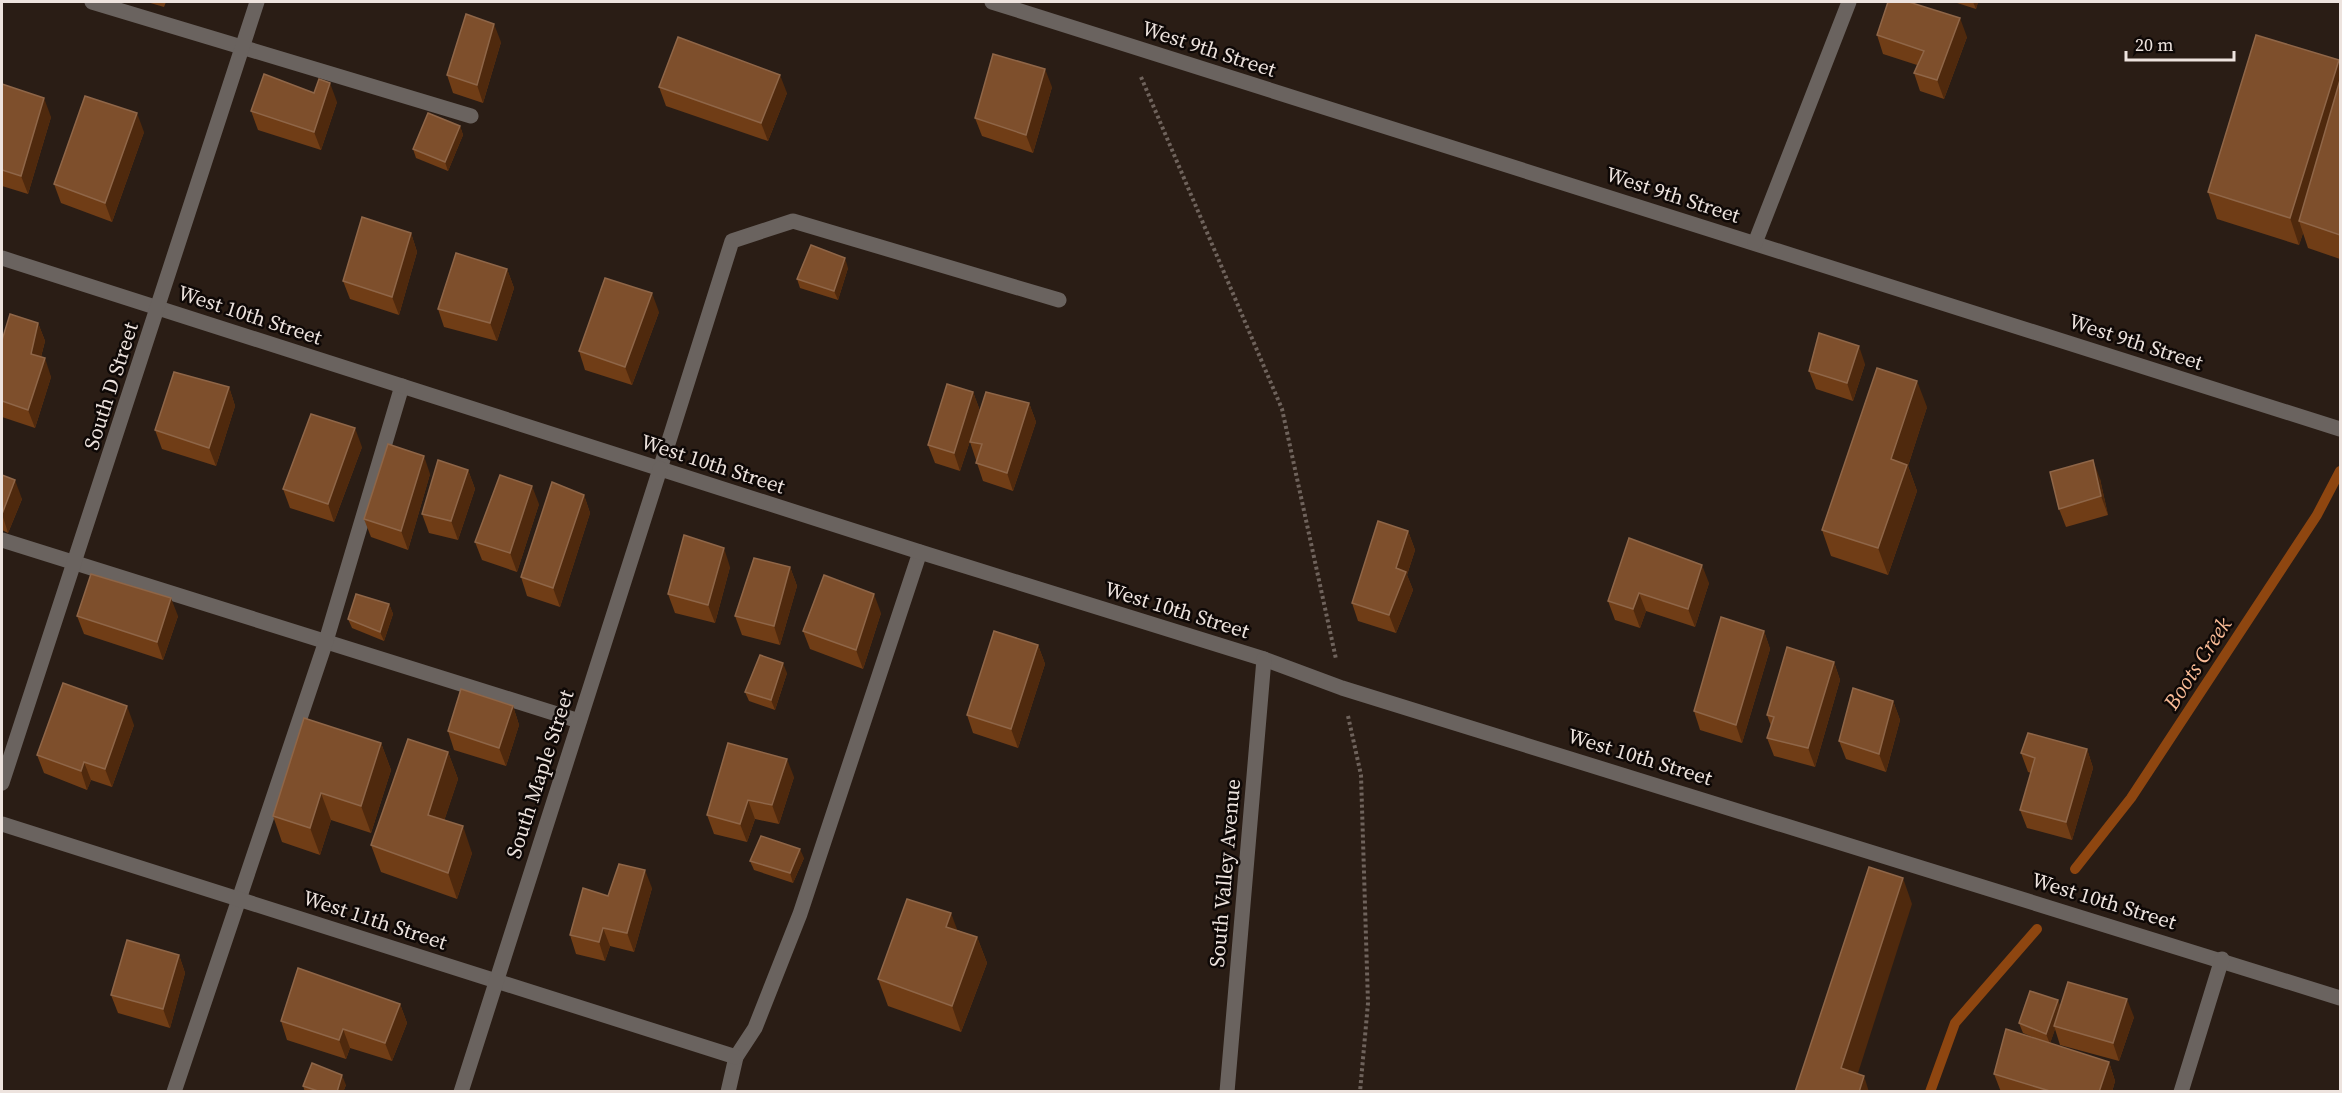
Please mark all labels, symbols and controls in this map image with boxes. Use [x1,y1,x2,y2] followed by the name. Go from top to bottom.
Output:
[1138,13,1280,84] street label: West 9th Street
[2126,24,2234,62] scale bar
[2135,32,2173,57] text: 20 m
[1602,159,1744,230] street label: West 9th Street
[174,278,326,352] street label: West 10th Street
[2065,306,2207,377] street label: West 9th Street
[76,318,145,453] street label: South D Street
[637,427,789,501] street label: West 10th Street
[1101,574,1253,645] street label: West 10th Street
[2155,611,2238,716] water label: Boots Creek
[499,686,581,862] street label: South Maple Street
[1564,721,1716,792] street label: West 10th Street
[1202,778,1247,968] street label: South Valley Avenue
[2028,865,2180,936] street label: West 10th Street
[299,883,451,957] street label: West 11th Street

